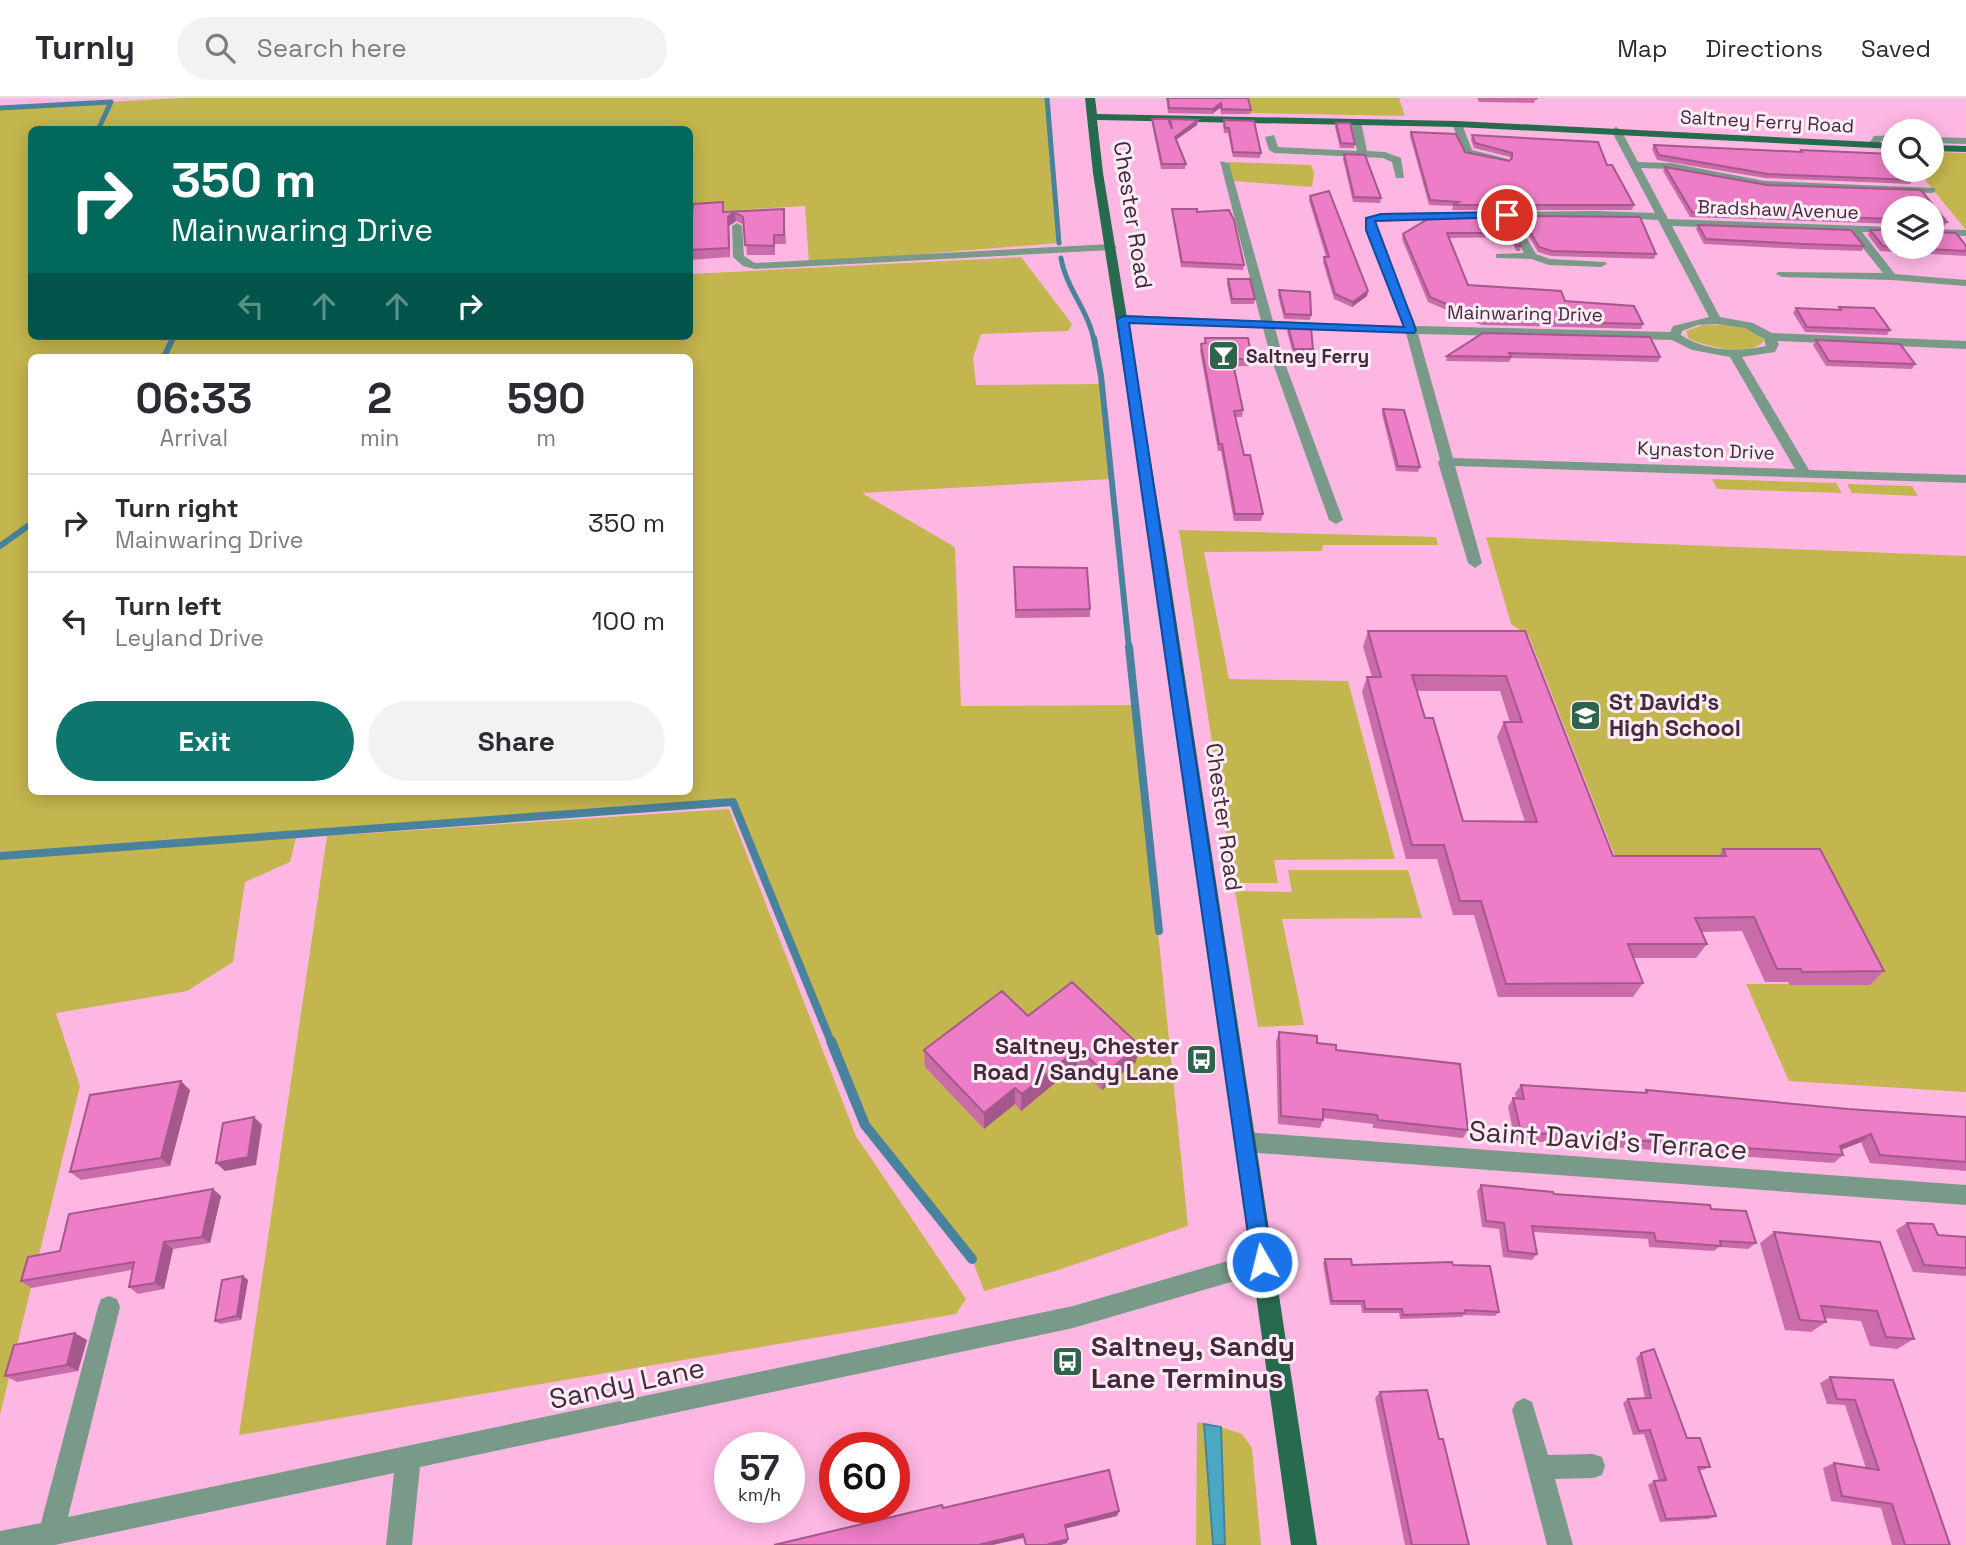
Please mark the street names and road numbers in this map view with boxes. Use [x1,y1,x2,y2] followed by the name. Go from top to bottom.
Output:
[1679,104,1855,139] street label: Saltney Ferry Road
[1107,139,1159,291] street label: Chester Road
[1697,194,1859,225] street label: Bradshaw Avenue
[1447,300,1603,327] street label: Mainwaring Drive
[1637,436,1775,465] street label: Kynaston Drive
[1199,741,1249,893] street label: Chester Road
[1468,1112,1748,1168] street label: Saint David's Terrace
[546,1349,708,1417] street label: Sandy Lane

